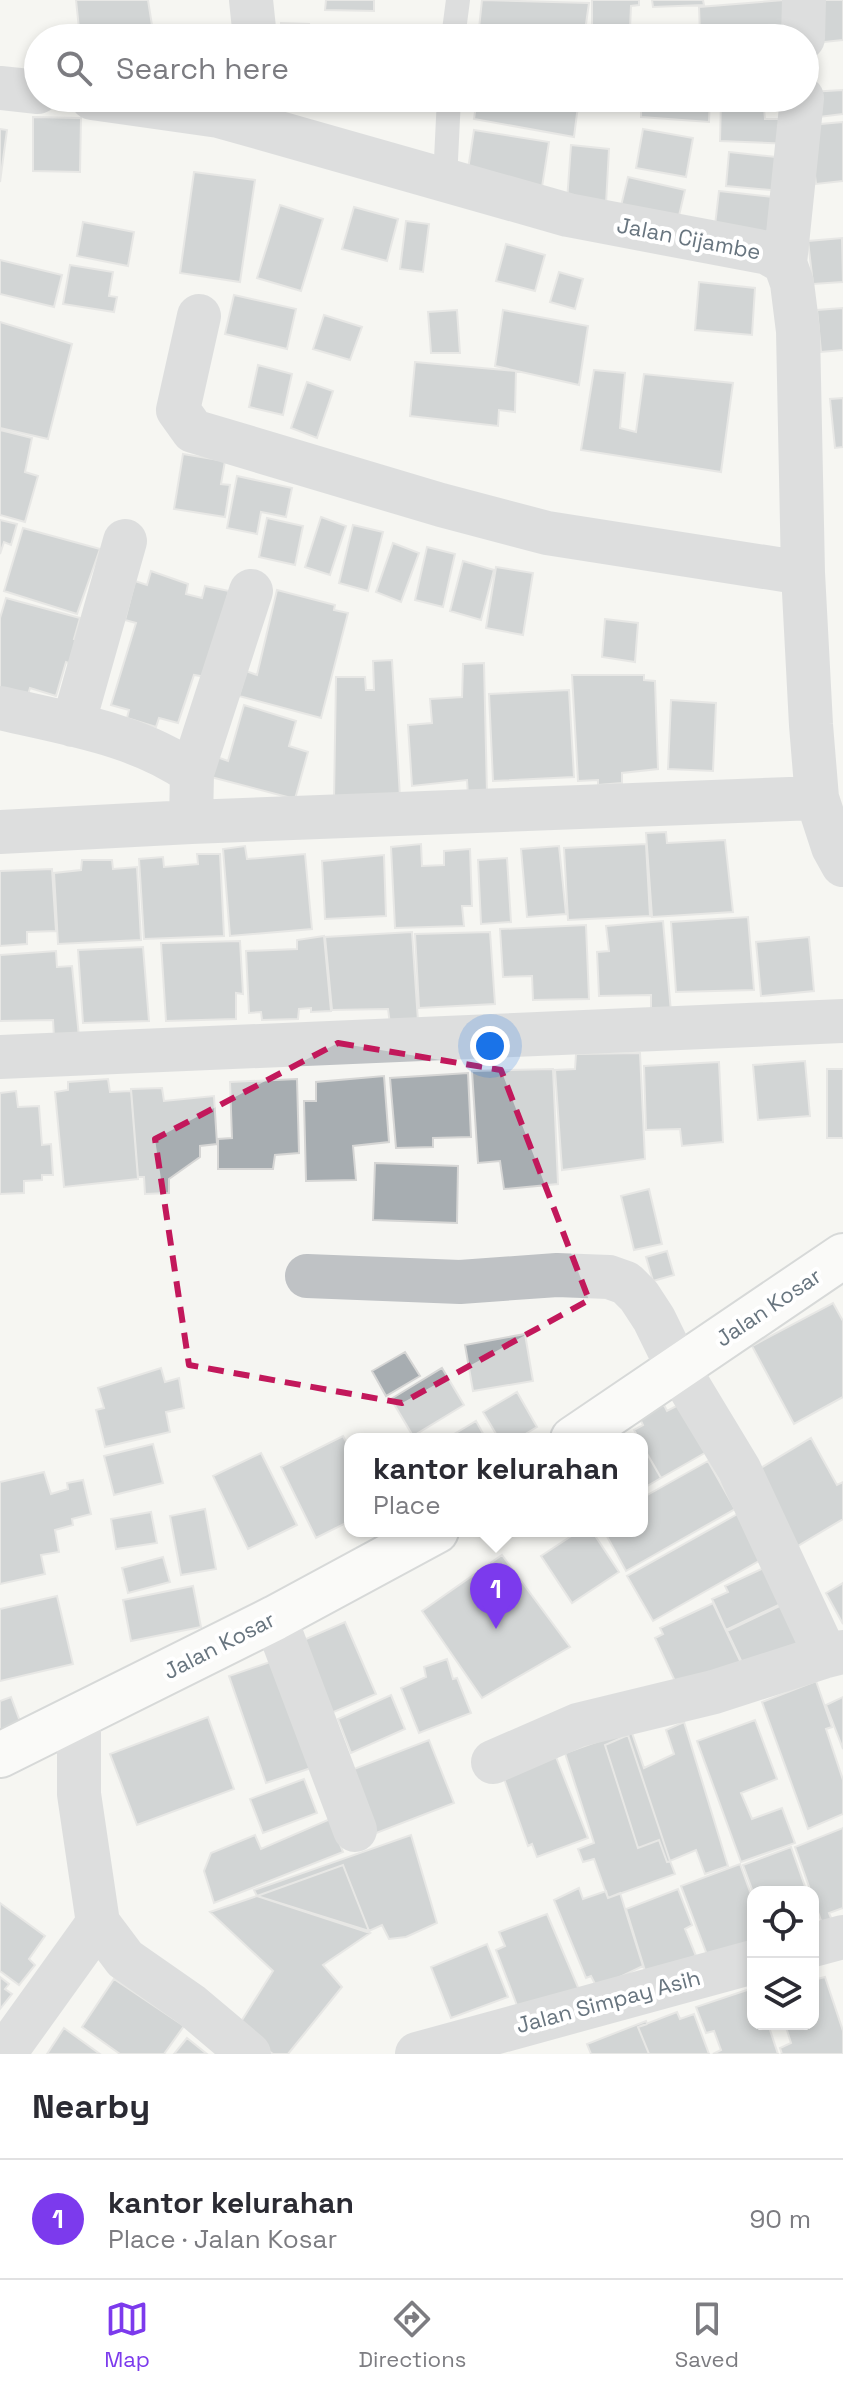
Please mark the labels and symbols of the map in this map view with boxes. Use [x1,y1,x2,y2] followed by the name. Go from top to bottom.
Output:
[615,210,763,266] street label: Jalan Cijambe
[470,1026,510,1066] your location
[710,1261,826,1353] street label: Jalan Kosar
[470,1563,522,1629] pin: 1
[159,1605,279,1685] street label: Jalan Kosar
[513,1963,703,2039] street label: Jalan Simpay Asih

